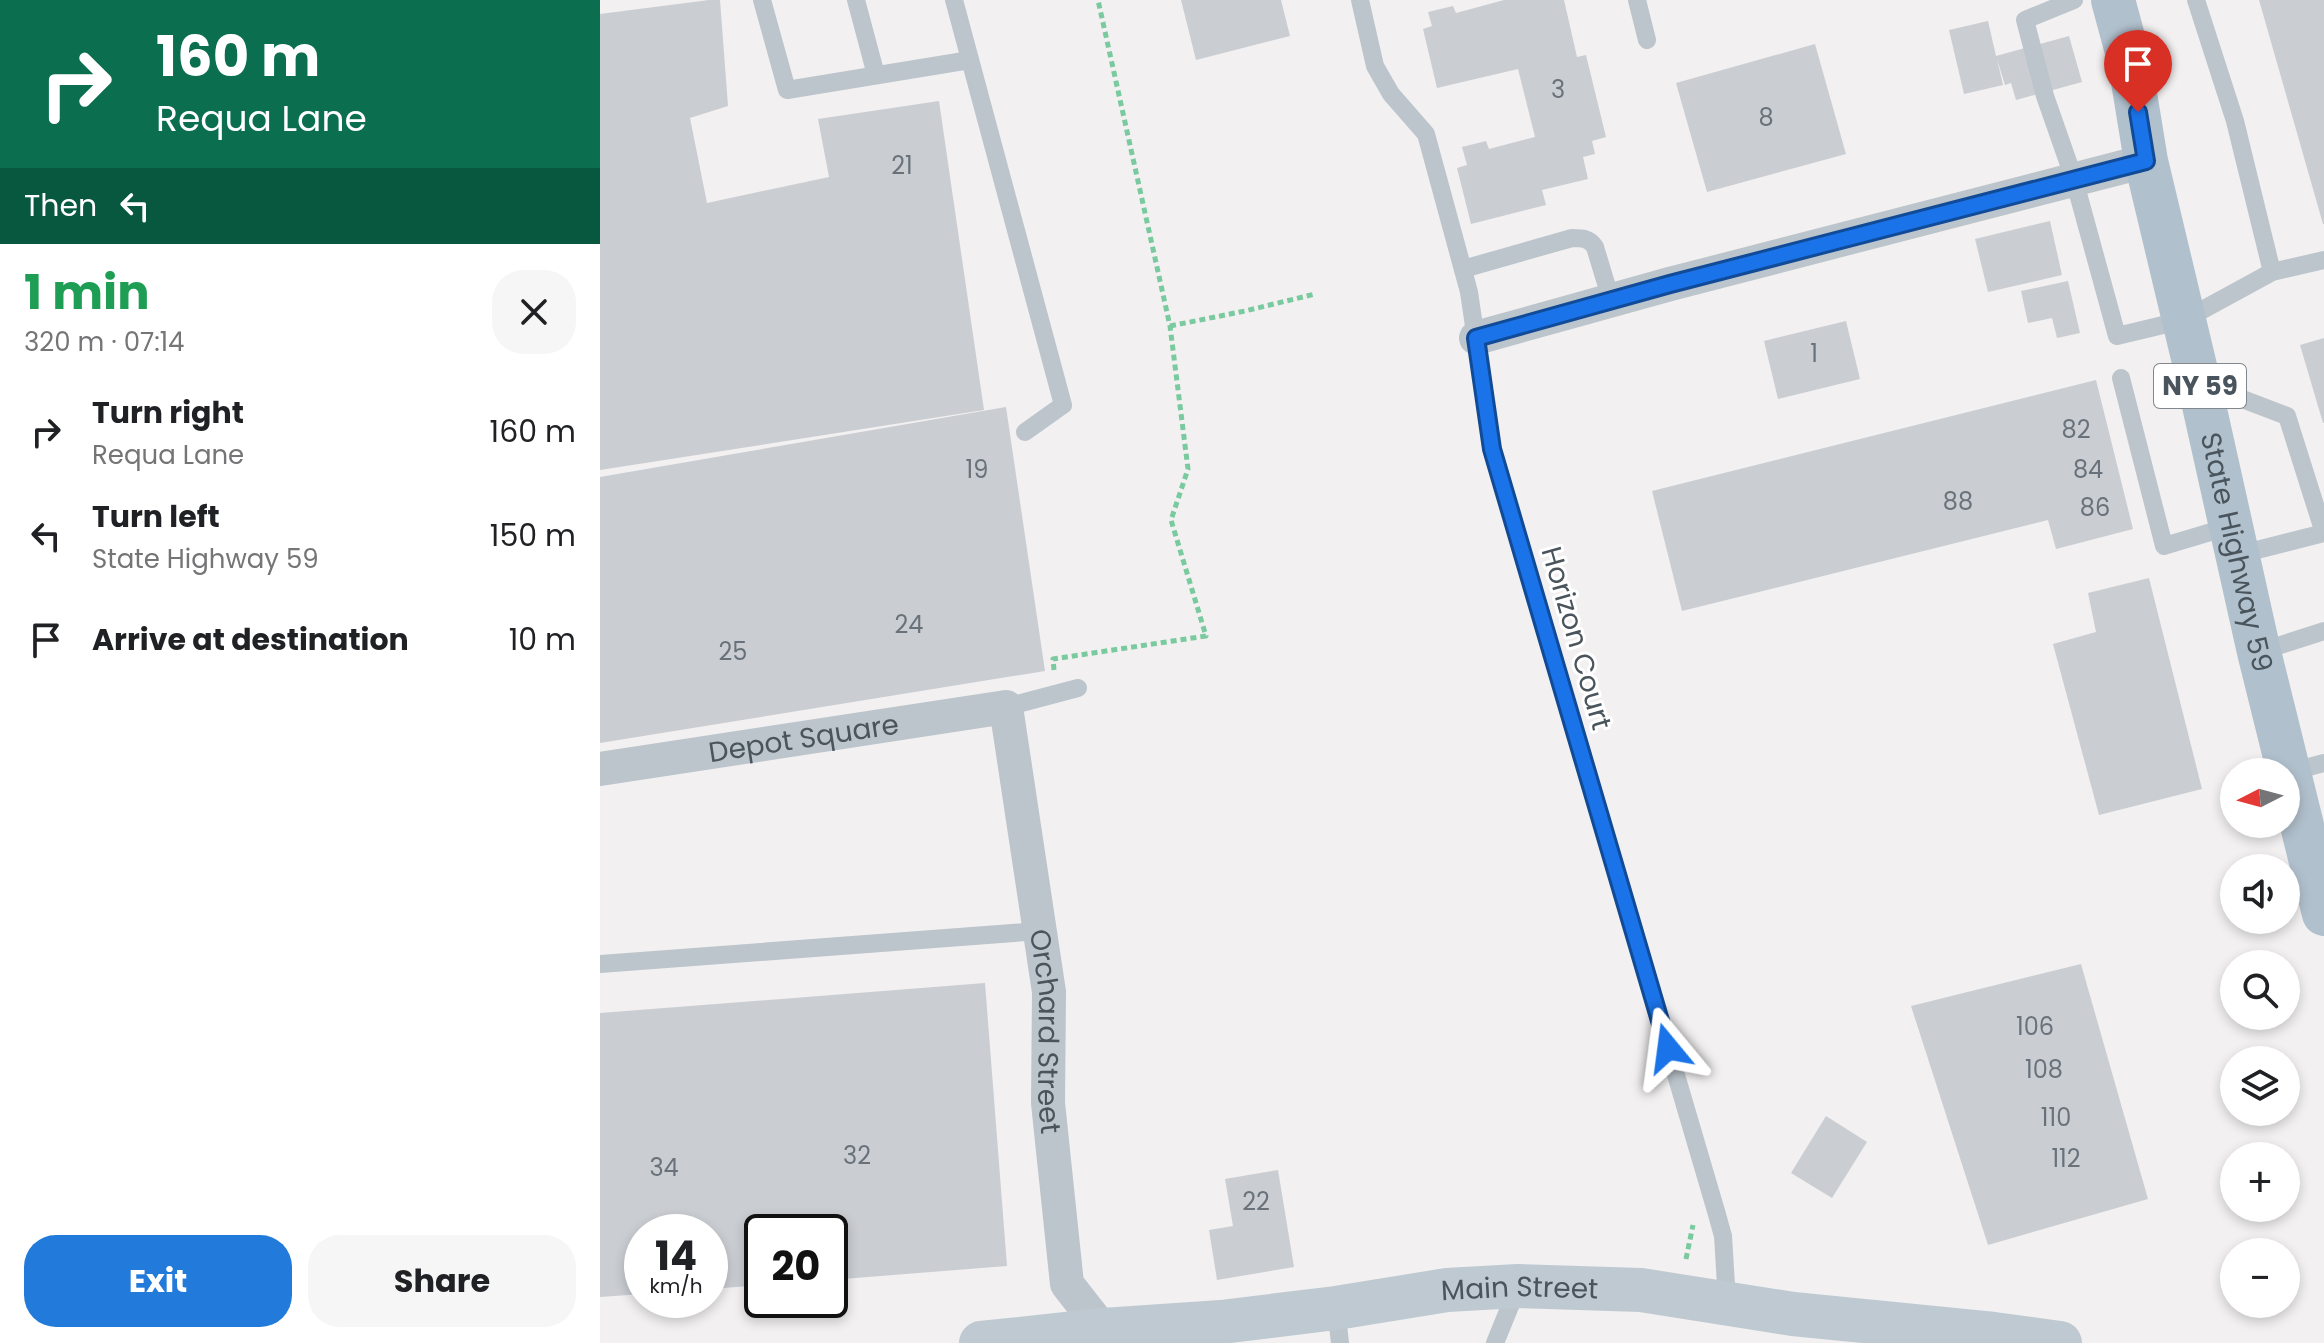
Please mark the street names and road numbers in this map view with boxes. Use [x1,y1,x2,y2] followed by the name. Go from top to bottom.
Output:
[2154,364,2246,408] road number: NY 59
[2191,429,2282,676] street label: State Highway 59
[1532,542,1621,734] street label: Horizon Court
[706,705,901,772] street label: Depot Square
[1020,926,1070,1136] street label: Orchard Street
[1440,1267,1599,1310] street label: Main Street

